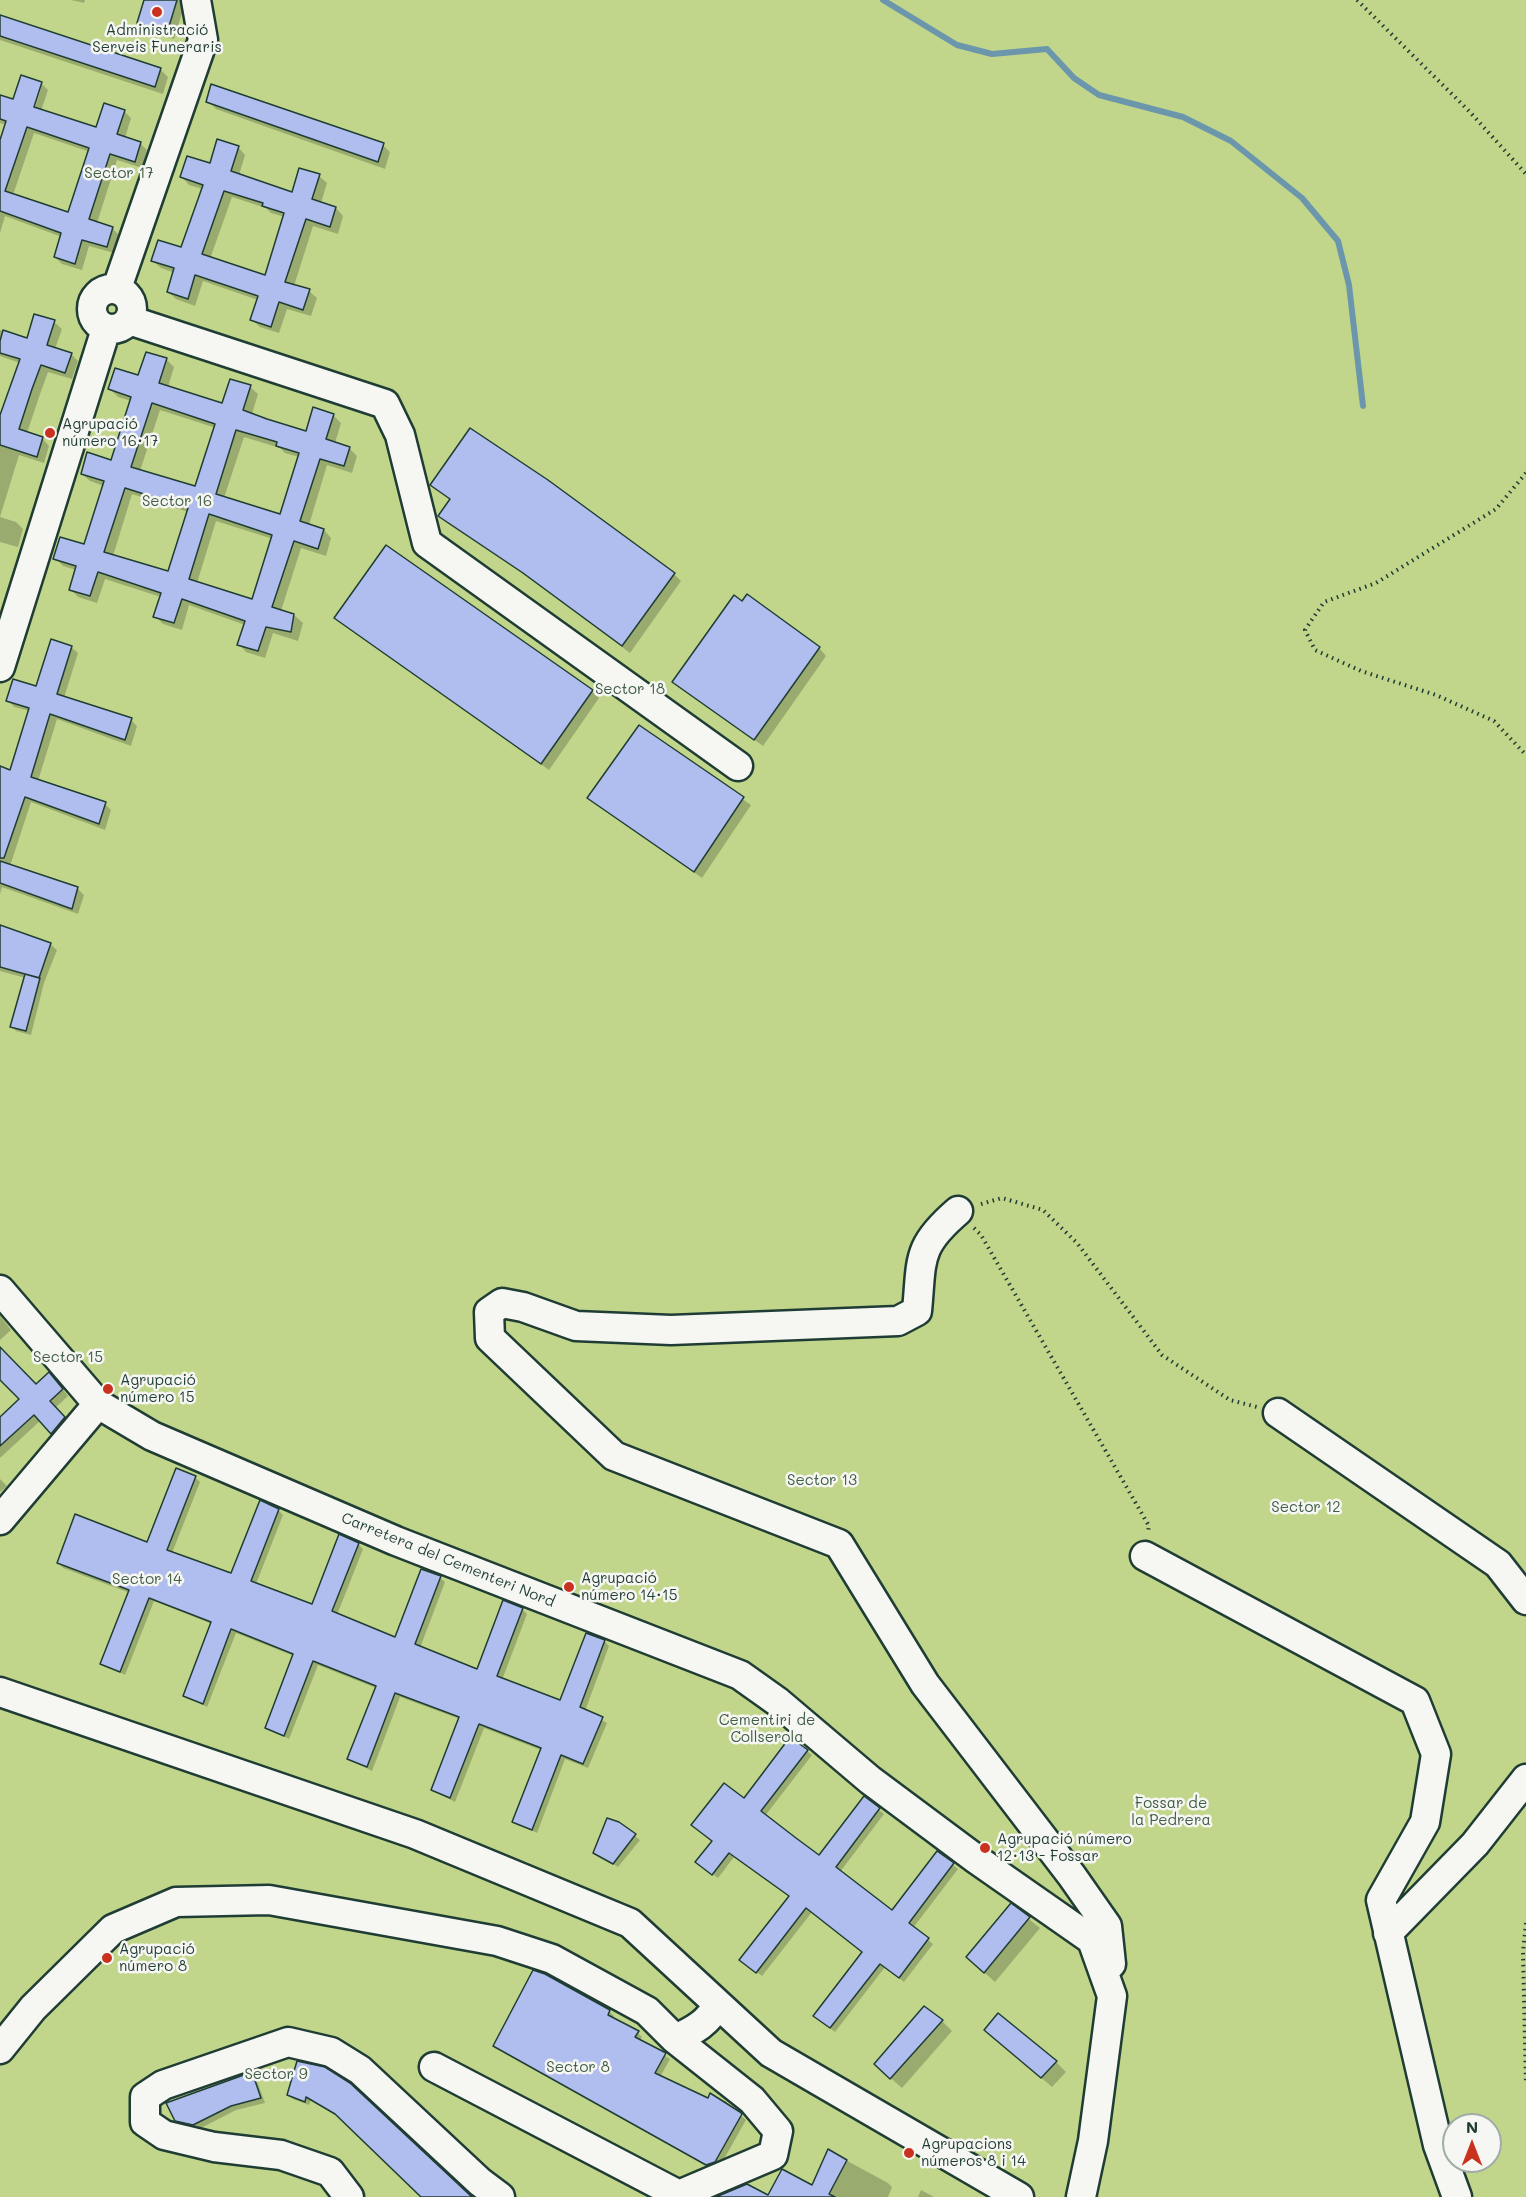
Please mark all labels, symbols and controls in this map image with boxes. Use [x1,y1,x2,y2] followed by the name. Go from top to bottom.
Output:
[150,5,164,19] marker: Administració Serveis Funeraris
[92,21,222,56] place label: Administració Serveis Funeraris
[84,164,154,182] park label: Sector 17
[62,415,158,450] place label: Agrupació número 16·17
[43,426,57,440] marker: Agrupació número 16·17
[142,492,212,510] park label: Sector 16
[595,680,665,698] park label: Sector 18
[33,1348,103,1366] park label: Sector 15
[120,1371,196,1406] place label: Agrupació número 15
[101,1382,115,1396] marker: Agrupació número 15
[787,1471,857,1489] park label: Sector 13
[1271,1498,1341,1516] park label: Sector 12
[339,1509,557,1611] street label: Carretera del Cementeri Nord
[581,1569,677,1604] place label: Agrupació número 14·15
[112,1570,182,1588] park label: Sector 14
[562,1580,576,1594] marker: Agrupació número 14·15
[719,1711,815,1746] park label: Cementiri de Collserola
[1131,1794,1211,1829] park label: Fossar de la Pedrera
[997,1830,1132,1865] place label: Agrupació número 12·13 - Fossar
[978,1841,992,1855] marker: Agrupació número 12·13 - Fossar
[119,1940,195,1975] place label: Agrupació número 8
[100,1951,114,1965] marker: Agrupació número 8
[546,2058,610,2076] park label: Sector 8
[244,2065,308,2083] park label: Sector 9
[1442,2113,1502,2173] north arrow
[1466,2116,1478,2137] text: N
[921,2135,1026,2170] place label: Agrupacions números 8 i 14
[902,2146,916,2160] marker: Agrupacions números 8 i 14

